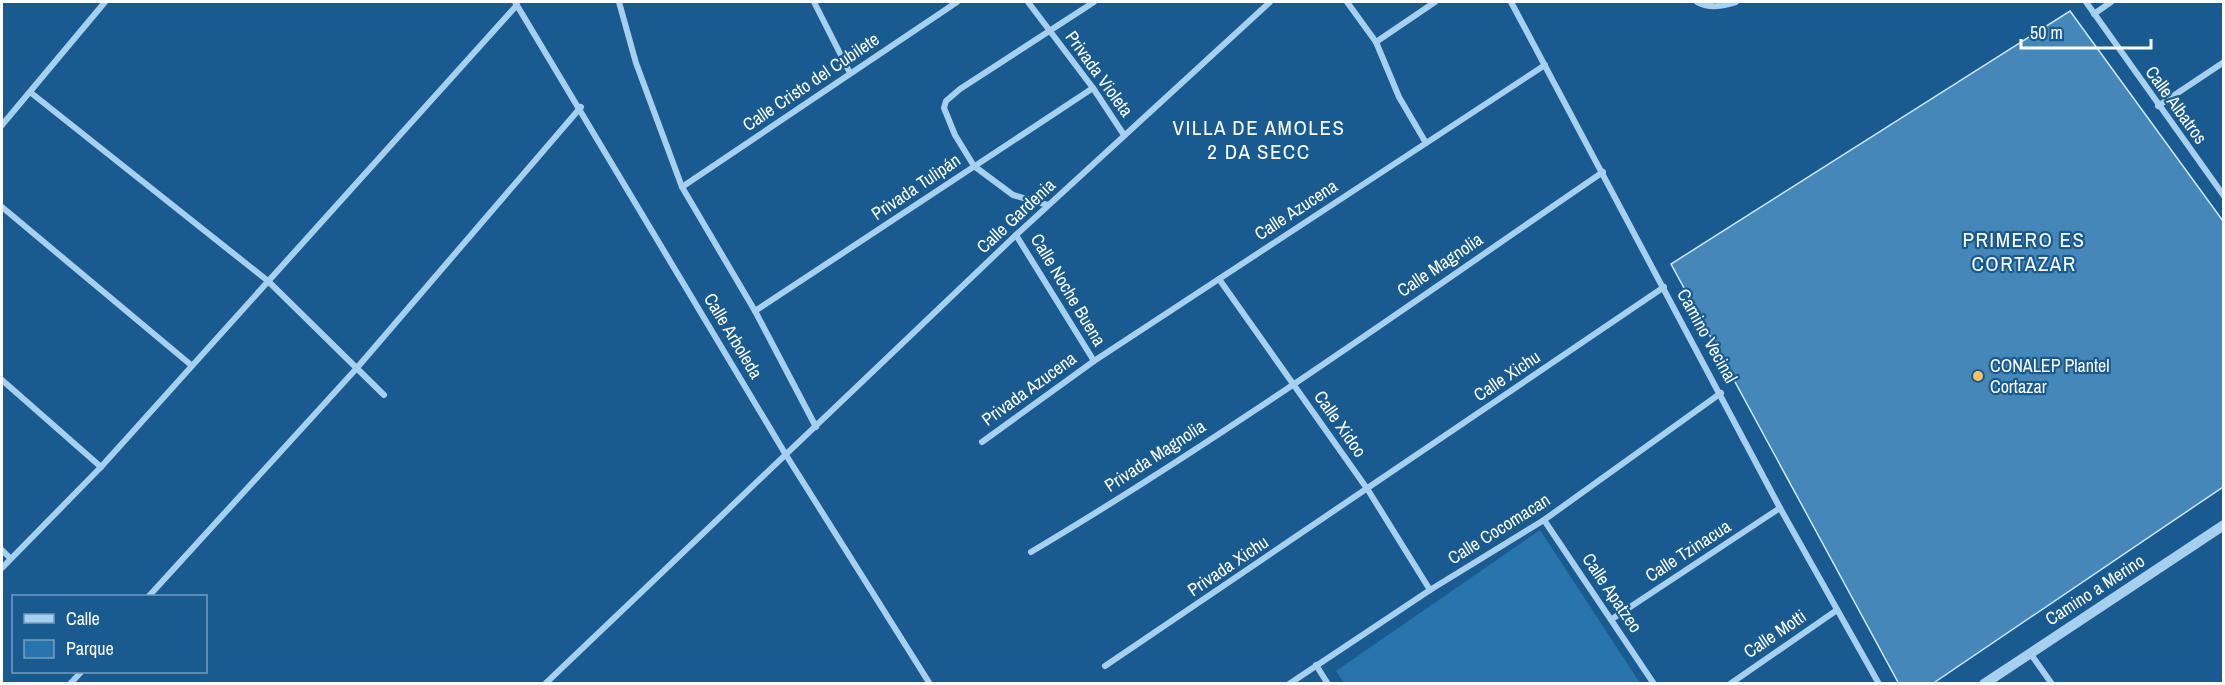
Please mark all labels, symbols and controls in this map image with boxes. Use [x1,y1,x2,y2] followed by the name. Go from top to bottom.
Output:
[2021,12,2152,50] scale bar
[2030,20,2063,45] text: 50 m
[737,26,884,137] street label: Calle Cristo del Cubilete
[1060,26,1139,122] street label: Privada Violeta
[2140,61,2213,149] street label: Calle Albatros
[1173,113,1345,166] district label: VILLA DE AMOLES 2 DA SECC
[866,148,965,226] street label: Privada Tulipán
[971,173,1060,259] street label: Calle Gardenia
[1249,173,1342,246] street label: Calle Azucena
[1962,225,2086,278] district label: PRIMERO ES CORTAZAR
[1392,227,1488,302] street label: Calle Magnolia
[1025,229,1112,351] street label: Calle Noche Buena
[1671,284,1744,387] street label: Camino Vecinal
[698,288,769,383] street label: Calle Arboleda
[1468,344,1545,407] street label: Calle Xichu
[976,346,1081,432] street label: Privada Azucena
[1990,353,2110,399] place label: CONALEP Plantel Cortazar
[1971,369,1985,383] marker: CONALEP Plantel Cortazar
[1308,385,1373,462] street label: Calle Xidoo
[1099,414,1210,498] street label: Privada Magnolia
[1443,487,1555,570] street label: Calle Cocomacan
[1640,514,1735,588] street label: Calle Tzinacua
[1182,529,1273,602] street label: Privada Xichu
[1577,548,1648,637] street label: Calle Apatzeo
[2040,548,2149,631] street label: Camino a Merino
[12,595,207,673] legend
[1738,603,1811,664] street label: Calle Motti
[66,606,100,631] text: Calle
[66,636,114,661] text: Parque

